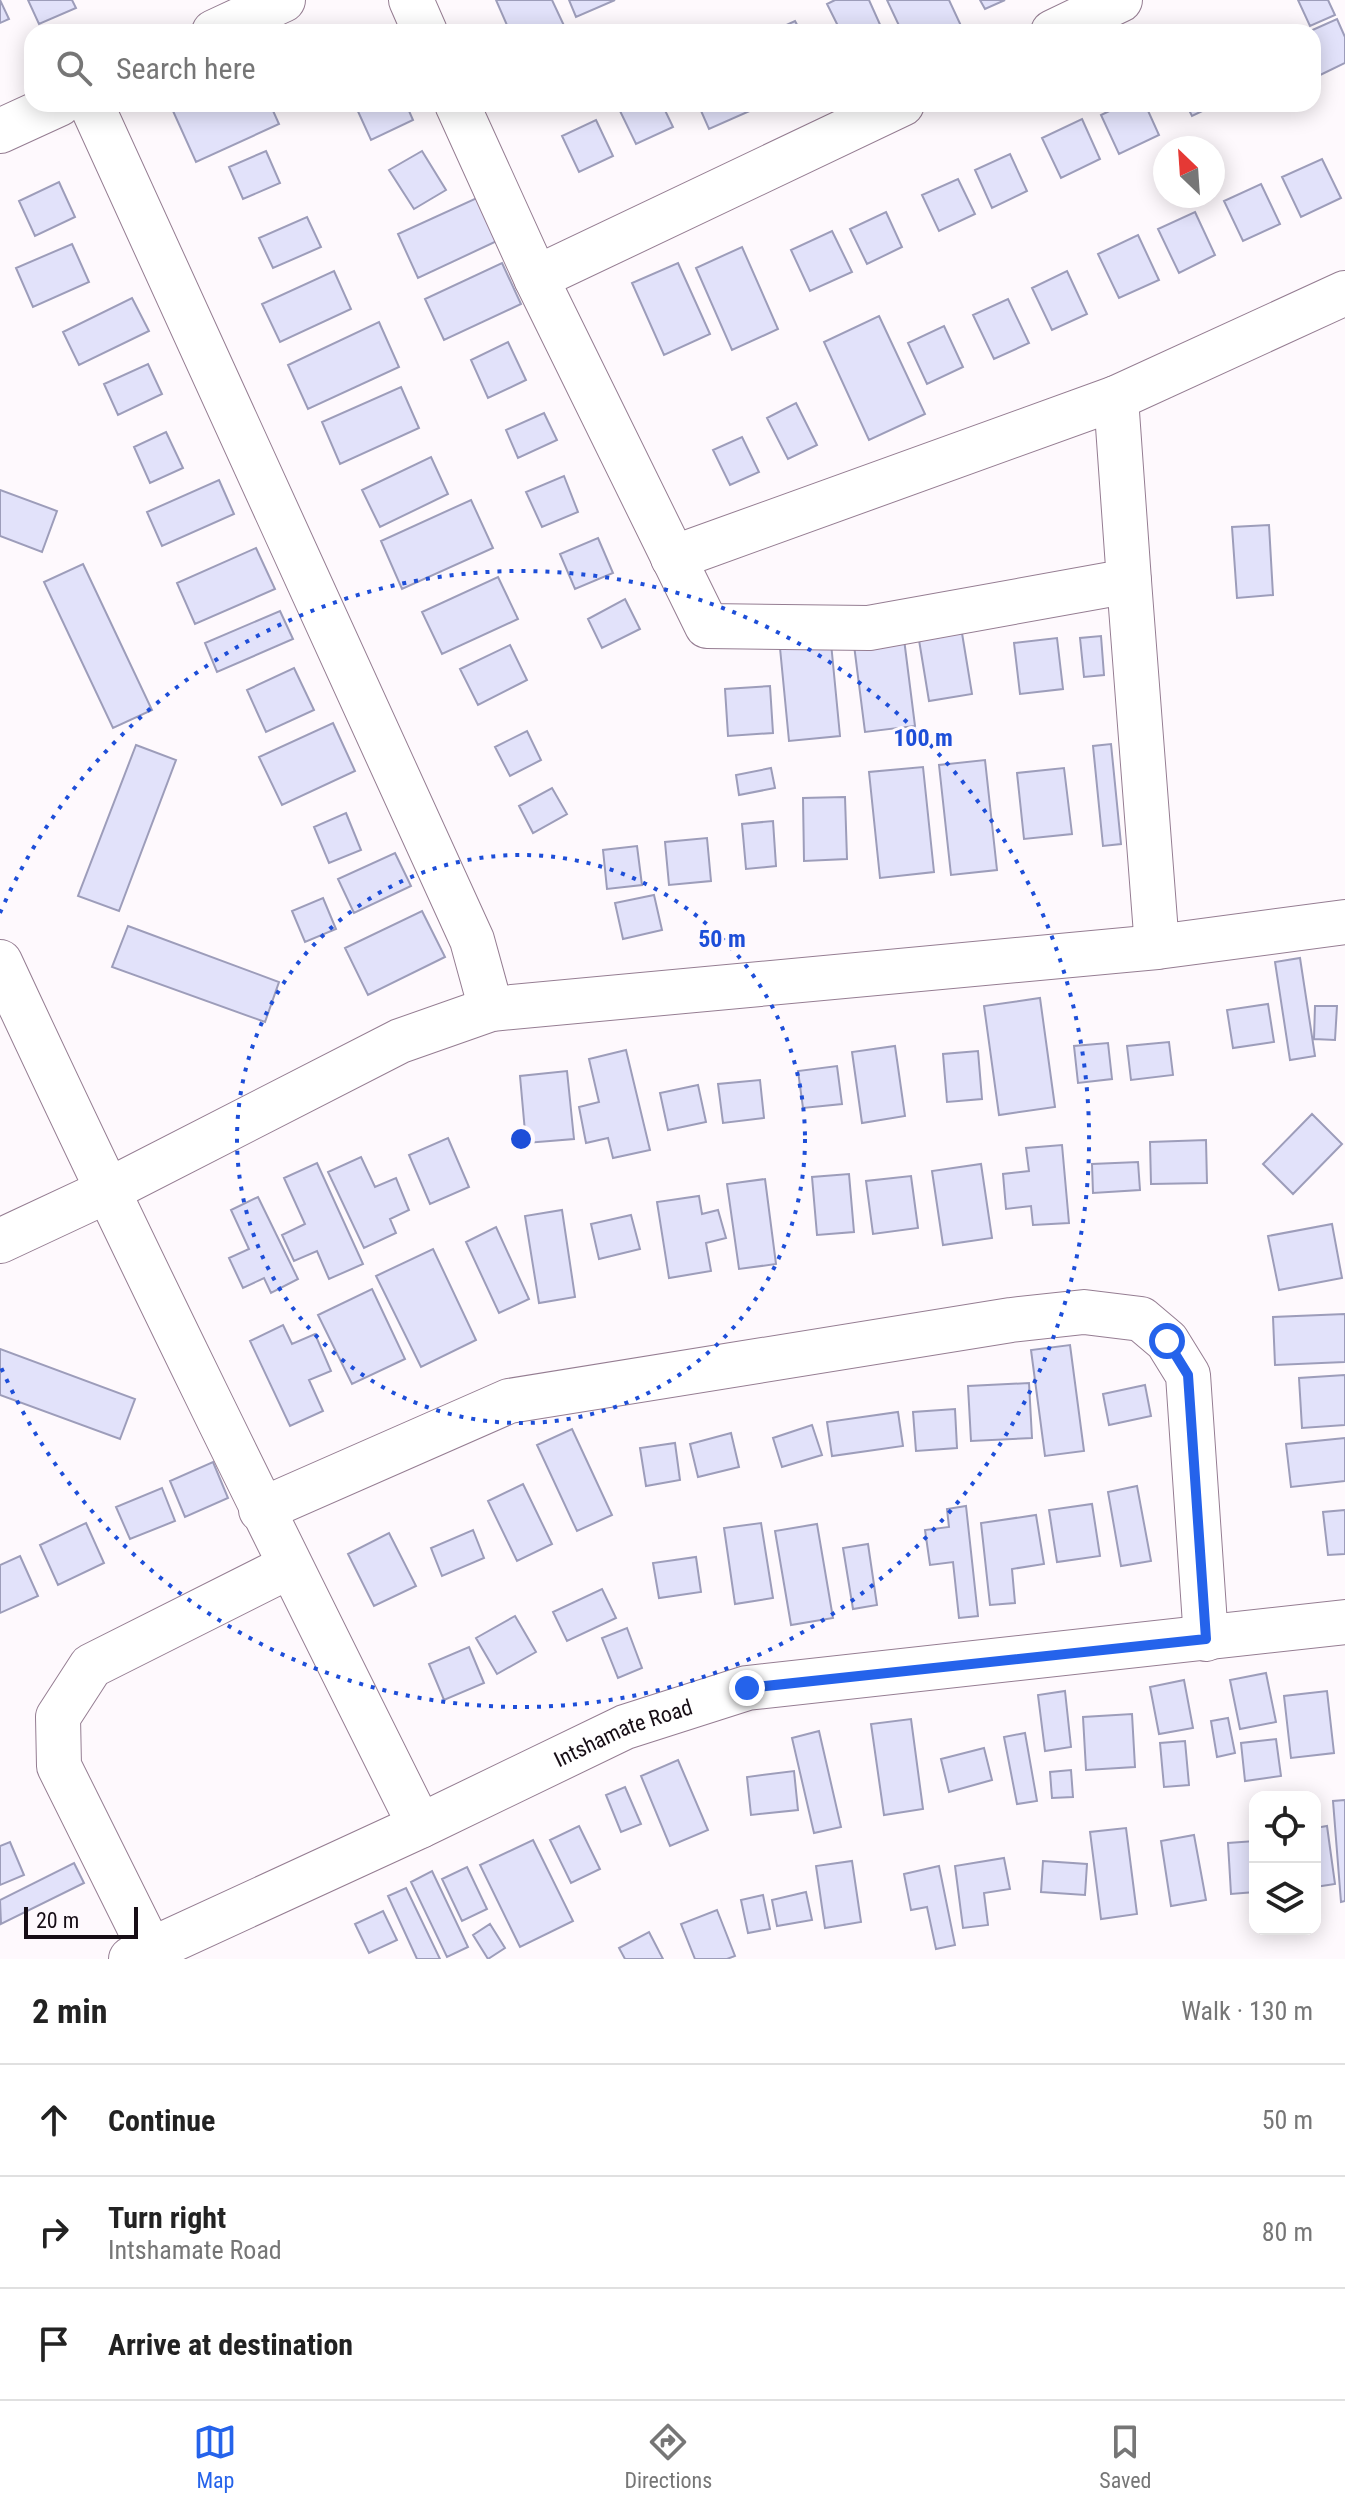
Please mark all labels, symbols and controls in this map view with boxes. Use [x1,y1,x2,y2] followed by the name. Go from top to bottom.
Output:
[24,24,1321,112] search box
[52,46,96,90] icon: search
[116,51,256,86] text: Search here
[1153,136,1225,208] north arrow
[893,724,953,752] text: 100 m
[698,925,746,953] text: 50 m
[507,1125,535,1153] centre of rings
[1149,1323,1185,1359] route start
[729,1670,765,1706] route end
[550,1694,695,1772] street label: Intshamate Road
[1249,1791,1321,1935] map controls
[1249,1791,1321,1863] button: locate
[1249,1863,1321,1935] button: layers
[24,1903,138,1939] scale bar
[36,1908,79,1933] text: 20 m
[32,1991,108,2031] text: 2 min
[1181,1996,1313,2026] text: Walk · 130 m
[32,2098,76,2142] icon: ahead
[108,2103,215,2138] text: Continue
[1262,2105,1313,2135] text: 50 m
[108,2200,226,2235] text: Turn right
[32,2210,76,2254] icon: right
[1262,2217,1313,2247] text: 80 m
[108,2235,282,2265] text: Intshamate Road
[32,2322,76,2366] icon: arrive
[108,2327,353,2362] text: Arrive at destination
[193,2420,237,2493] tab: Map
[624,2420,712,2493] tab: Directions
[1099,2420,1152,2493] tab: Saved

